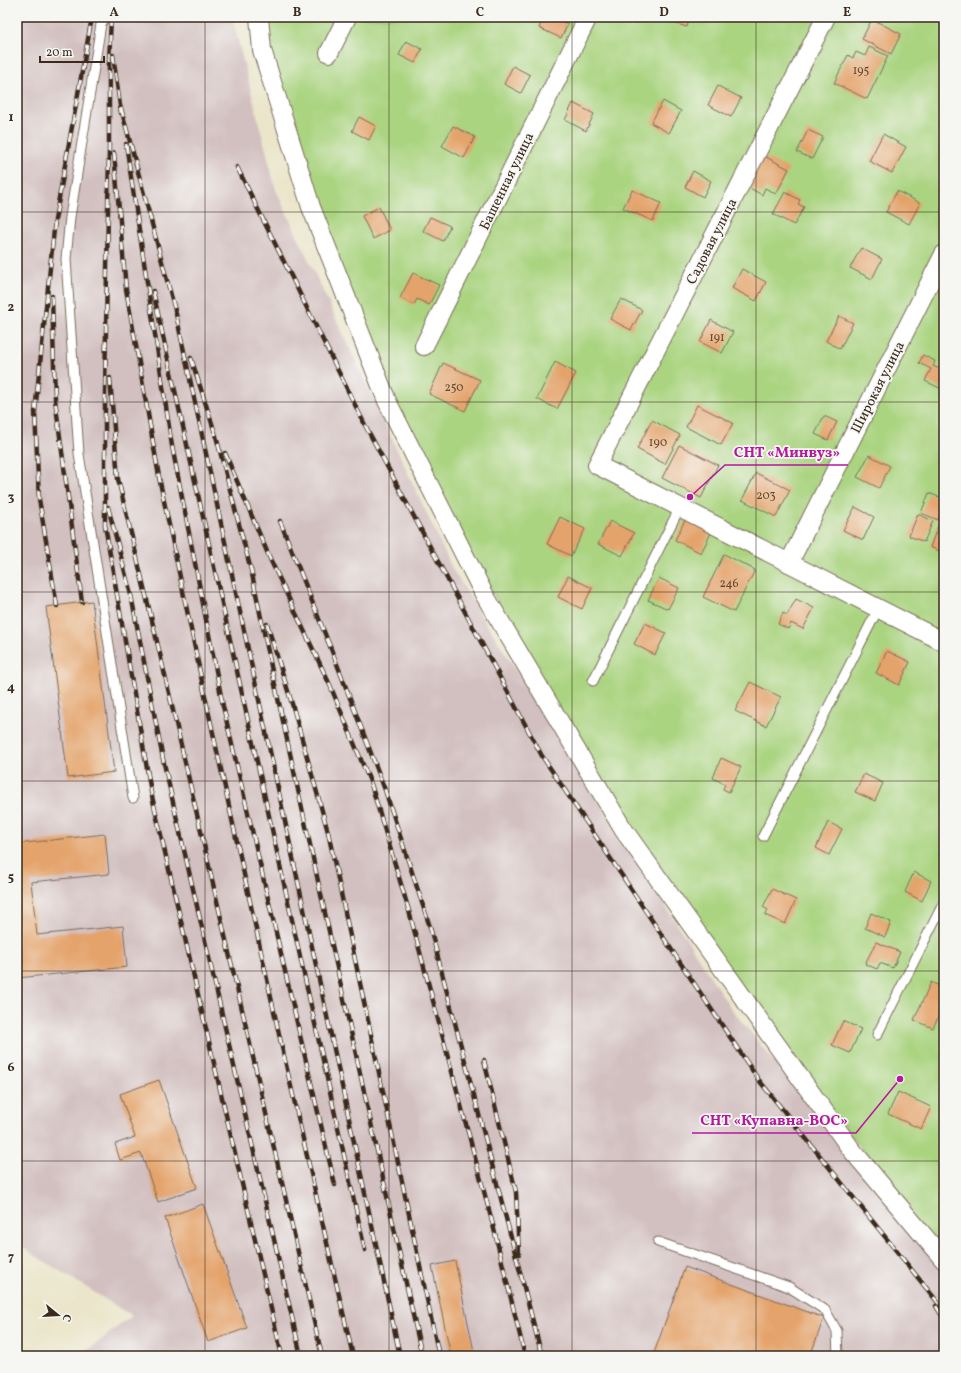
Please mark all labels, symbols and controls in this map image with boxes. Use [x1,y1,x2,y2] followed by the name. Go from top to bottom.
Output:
[109,4,119,22] text: A
[293,4,302,22] text: B
[476,4,484,22] text: C
[659,4,669,22] text: D
[843,4,851,22] text: E
[40,38,104,64] scale bar
[46,45,73,61] text: 20 m
[853,63,869,79] house number: 195
[8,109,14,127] text: 1
[475,130,539,234] street label: Башенная улица
[682,195,742,288] street label: Садовая улица
[8,299,15,317] text: 2
[709,330,725,346] house number: 191
[847,338,910,437] street label: Широкая улица
[444,380,464,396] house number: 250
[649,435,667,451] house number: 190
[725,438,848,465] callout: СНТ «Минвуз»
[734,443,840,464] text: СНТ «Минвуз»
[756,488,776,504] house number: 203
[8,489,15,507] text: 3
[719,576,739,592] house number: 246
[7,679,15,697] text: 4
[8,869,14,887] text: 5
[7,1059,15,1077] text: 6
[692,1106,856,1133] callout: СНТ «Купавна-ВОС»
[700,1111,848,1132] text: СНТ «Купавна-ВОС»
[8,1249,14,1267] text: 7
[38,1295,78,1335] north arrow
[58,1312,74,1323] text: С

